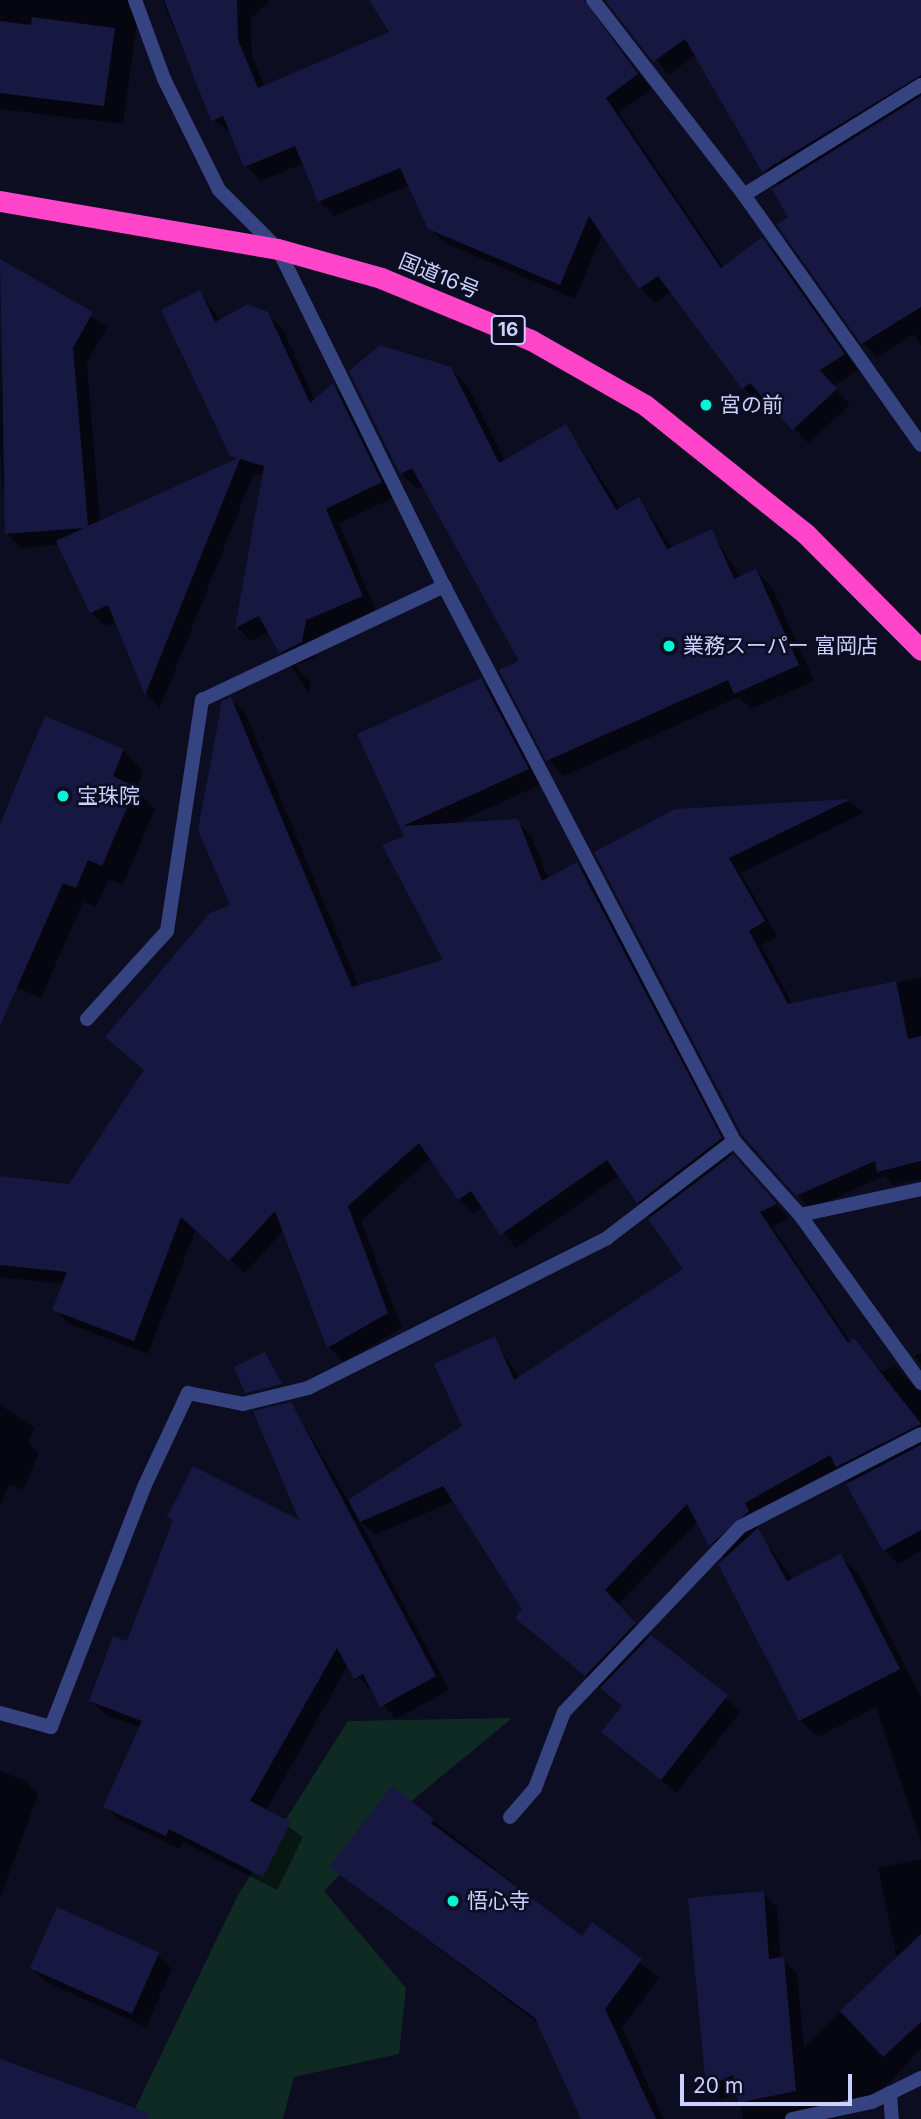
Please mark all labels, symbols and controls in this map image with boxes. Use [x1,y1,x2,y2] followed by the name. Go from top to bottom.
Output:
[395,248,483,304] street label: 国道16号
[490,314,526,346] road number: 16
[720,392,783,418] place label: 宮の前
[698,397,714,413] marker: 宮の前
[683,633,878,659] place label: 業務スーパー 富岡店
[661,638,677,654] marker: 業務スーパー 富岡店
[77,783,140,809] place label: 宝珠院
[55,788,71,804] marker: 宝珠院
[467,1888,530,1914] place label: 悟心寺
[445,1893,461,1909] marker: 悟心寺
[683,2060,855,2104] scale bar
[693,2073,743,2098] text: 20 m

